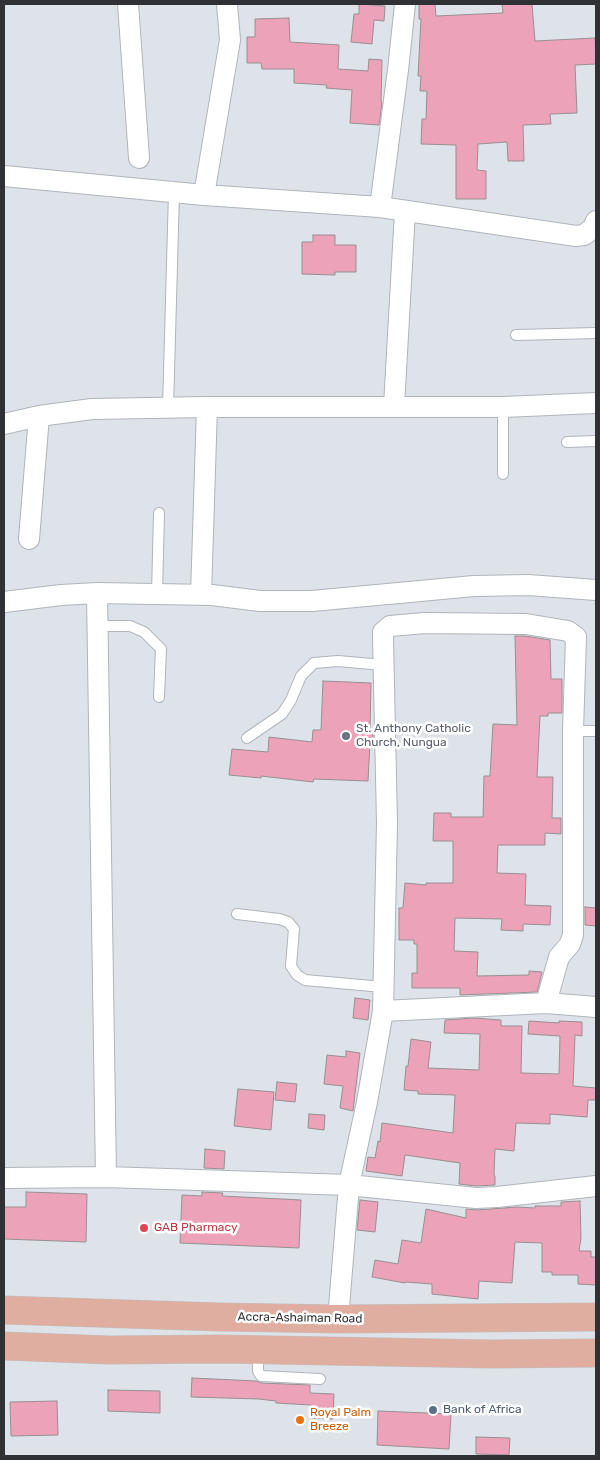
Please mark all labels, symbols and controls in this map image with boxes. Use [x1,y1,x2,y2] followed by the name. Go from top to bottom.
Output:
[356,722,471,750] place label: St. Anthony Catholic Church, Nungua
[340,730,352,742] marker: St. Anthony Catholic Church, Nungua
[154,1221,238,1235] place label: GAB Pharmacy
[138,1222,150,1234] marker: GAB Pharmacy
[238,1310,362,1326] street label: Accra-Ashaiman Road
[443,1403,522,1417] place label: Bank of Africa
[427,1404,439,1416] marker: Bank of Africa
[310,1406,371,1434] place label: Royal Palm Breeze
[294,1414,306,1426] marker: Royal Palm Breeze

